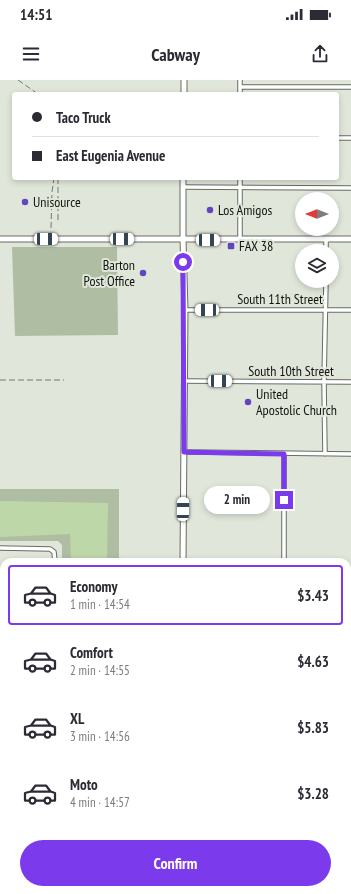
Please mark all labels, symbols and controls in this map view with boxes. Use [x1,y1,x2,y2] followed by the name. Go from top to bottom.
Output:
[20,5,52,24] text: 14:51
[20,43,42,65] icon: menu
[151,43,200,66] text: Cabway
[309,43,331,65] icon: share
[56,108,111,127] text: Taco Truck
[56,146,165,165] text: East Eugenia Avenue
[295,192,339,236] north arrow
[295,192,339,288] map controls
[33,193,81,211] place label: Unisource
[20,197,30,207] marker: Unisource
[218,201,272,219] place label: Los Amigos
[205,205,215,215] marker: Los Amigos
[34,233,58,245] car
[110,233,134,245] car
[196,234,220,246] car
[239,237,273,255] place label: FAX 38
[226,241,236,251] marker: FAX 38
[295,244,339,288] button: layers
[174,253,192,271] route start
[84,256,135,290] place label: Barton Post Office
[138,268,148,278] marker: Barton Post Office
[237,290,323,308] street label: South 11th Street
[195,304,219,316] car
[248,362,334,380] street label: South 10th Street
[208,375,232,387] car
[256,385,337,419] place label: United Apostolic Church
[243,397,253,407] marker: United Apostolic Church
[204,486,270,514] callout: 2 min
[224,491,250,508] text: 2 min
[275,491,293,509] route end
[177,497,189,521] car
[22,577,58,613] icon: car
[70,577,118,596] text: Economy
[297,586,329,605] text: $3.43
[70,596,130,613] text: 1 min · 14:54
[22,643,58,679] icon: car
[70,643,113,662] text: Comfort
[297,652,329,671] text: $4.63
[70,662,130,679] text: 2 min · 14:55
[22,709,58,745] icon: car
[70,709,84,728] text: XL
[297,718,329,737] text: $5.83
[70,728,130,745] text: 3 min · 14:56
[22,775,58,811] icon: car
[70,775,98,794] text: Moto
[297,784,329,803] text: $3.28
[70,794,130,811] text: 4 min · 14:57
[20,840,331,886] button: Confirm

